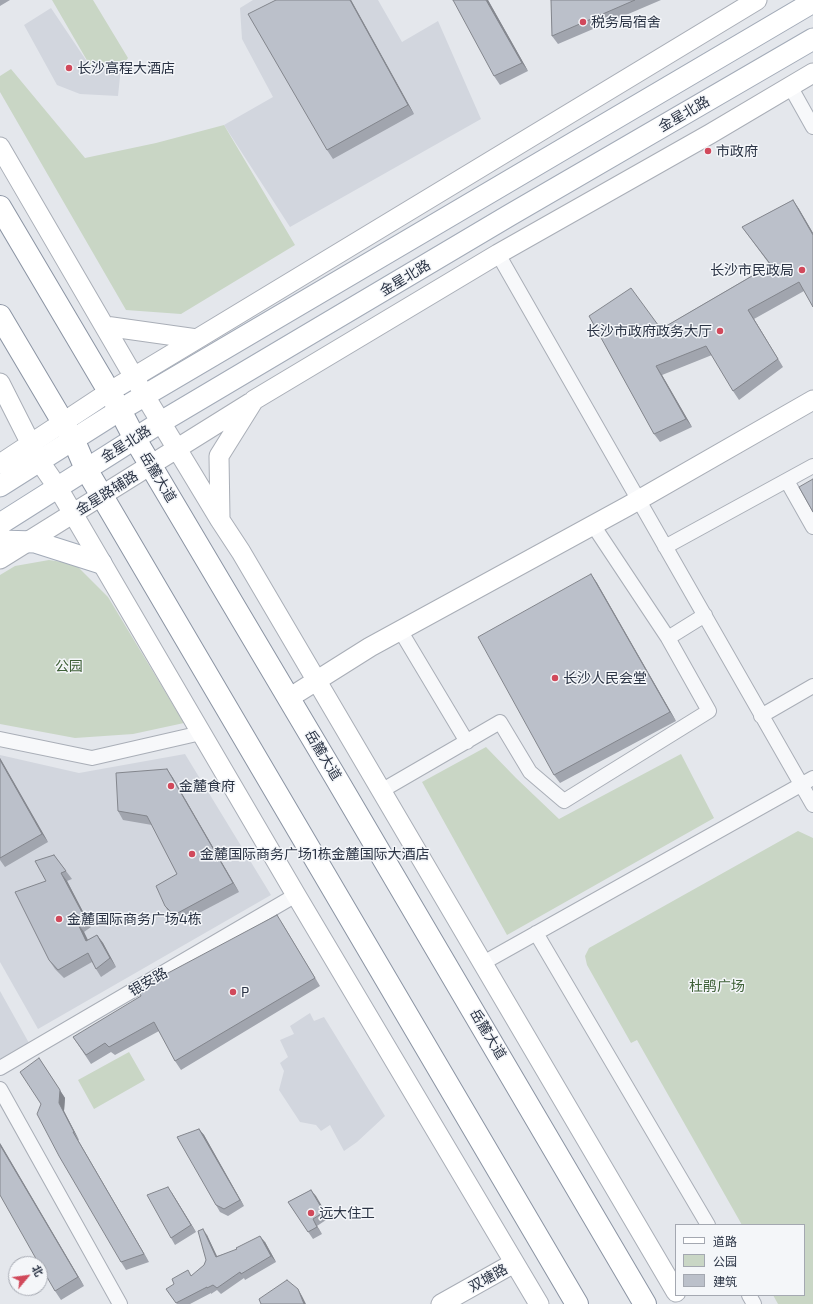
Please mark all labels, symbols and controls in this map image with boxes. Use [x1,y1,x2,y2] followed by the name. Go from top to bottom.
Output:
[591,14,661,30] place label: 税务局宿舍
[578,17,588,27] marker: 税务局宿舍
[77,60,175,76] place label: 长沙高程大酒店
[64,63,74,73] marker: 长沙高程大酒店
[656,93,712,135] street label: 金星北路
[716,143,758,159] place label: 市政府
[703,146,713,156] marker: 市政府
[377,256,433,300] street label: 金星北路
[710,262,794,278] place label: 长沙市民政局
[797,265,807,275] marker: 长沙市民政局
[586,323,712,339] place label: 长沙市政府政务大厅
[715,326,725,336] marker: 长沙市政府政务大厅
[98,422,154,466] street label: 金星北路
[136,449,180,505] street label: 岳麓大道
[73,467,141,519] street label: 金星路辅路
[55,658,83,674] park label: 公园
[563,670,647,686] place label: 长沙人民会堂
[550,673,560,683] marker: 长沙人民会堂
[301,727,345,783] street label: 岳麓大道
[179,778,235,794] place label: 金麓食府
[166,781,176,791] marker: 金麓食府
[200,846,430,862] place label: 金麓国际商务广场1栋金麓国际大酒店
[187,849,197,859] marker: 金麓国际商务广场1栋金麓国际大酒店
[67,911,202,927] place label: 金麓国际商务广场4栋
[54,914,64,924] marker: 金麓国际商务广场4栋
[126,964,170,1000] street label: 银安路
[689,978,745,994] park label: 杜鹃广场
[241,984,249,1000] place label: P
[228,987,238,997] marker: P
[466,1006,510,1062] street label: 岳麓大道
[319,1205,375,1221] place label: 远大住工
[306,1208,316,1218] marker: 远大住工
[675,1224,805,1296] legend
[713,1234,737,1248] text: 道路
[713,1254,737,1268] text: 公园
[8,1256,48,1296] north arrow
[466,1260,510,1296] street label: 双塘路
[30,1262,46,1278] text: 北
[713,1274,737,1288] text: 建筑

